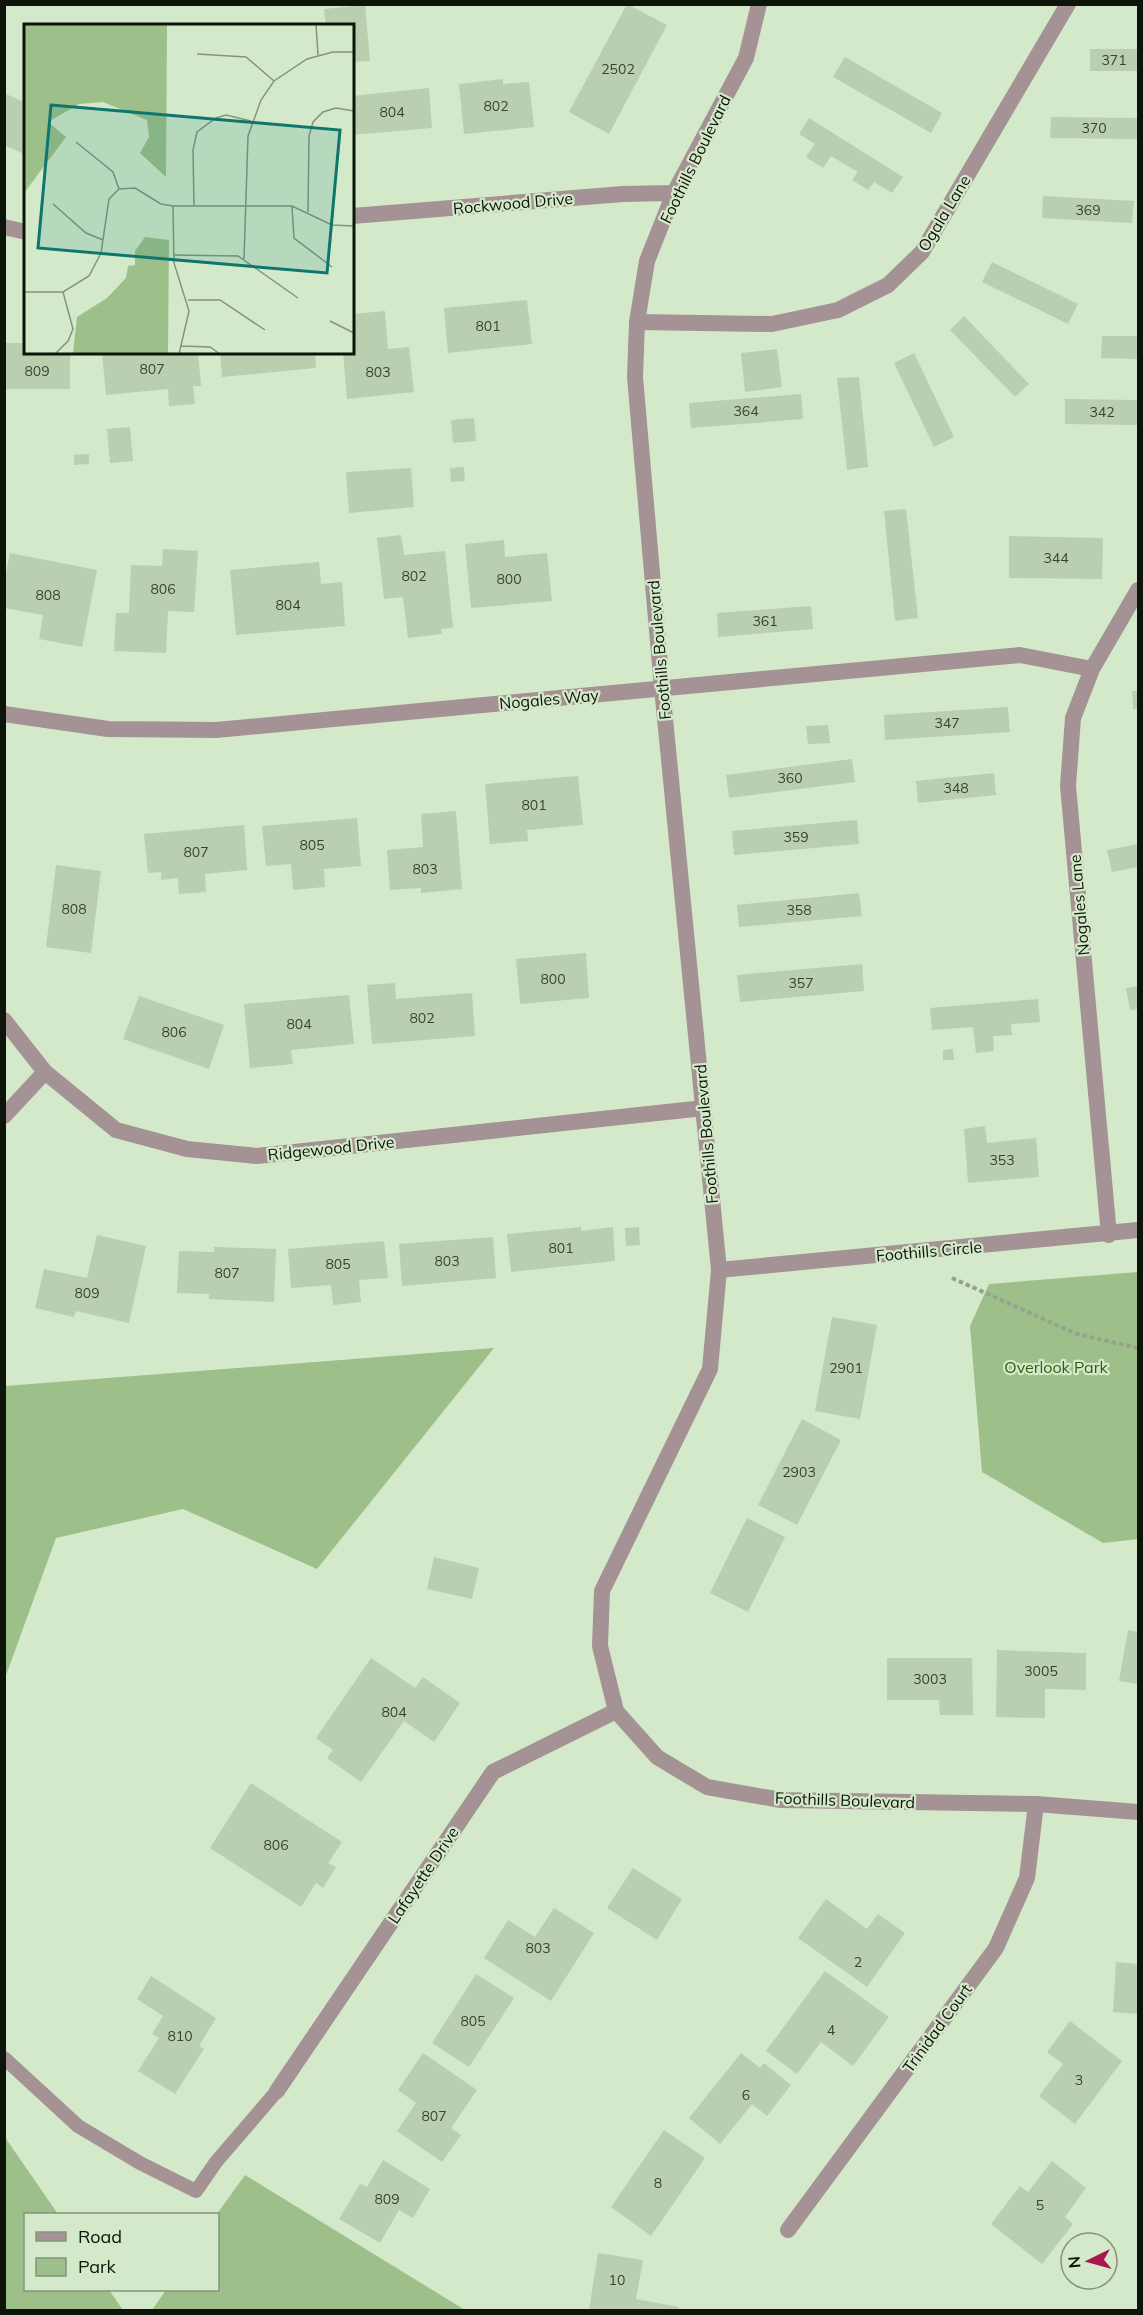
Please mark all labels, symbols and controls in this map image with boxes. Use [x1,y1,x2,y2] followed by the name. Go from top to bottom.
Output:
[24,24,354,354] inset map
[1101,51,1127,69] house number: 371
[601,60,635,78] house number: 2502
[655,92,735,226] street label: Foothills Boulevard
[483,97,509,115] house number: 802
[379,103,405,121] house number: 804
[1081,119,1107,137] house number: 370
[913,171,975,255] street label: Ogala Lane
[452,188,574,218] street label: Rockwood Drive
[1075,201,1101,219] house number: 369
[475,317,501,335] house number: 801
[139,360,165,378] house number: 807
[24,362,50,380] house number: 809
[365,363,391,381] house number: 803
[733,402,759,420] house number: 364
[1089,403,1115,421] house number: 342
[1043,549,1069,567] house number: 344
[401,567,427,585] house number: 802
[496,570,522,588] house number: 800
[643,579,675,721] street label: Foothills Boulevard
[150,580,176,598] house number: 806
[35,586,61,604] house number: 808
[275,596,301,614] house number: 804
[752,612,778,630] house number: 361
[498,685,600,713] street label: Nogales Way
[934,714,960,732] house number: 347
[777,769,803,787] house number: 360
[943,779,969,797] house number: 348
[521,796,547,814] house number: 801
[783,828,809,846] house number: 359
[299,836,325,854] house number: 805
[183,843,209,861] house number: 807
[1065,854,1093,956] street label: Nogales Lane
[412,860,438,878] house number: 803
[61,900,87,918] house number: 808
[786,901,812,919] house number: 358
[540,970,566,988] house number: 800
[788,974,814,992] house number: 357
[409,1009,435,1027] house number: 802
[286,1015,312,1033] house number: 804
[161,1023,187,1041] house number: 806
[690,1063,722,1205] street label: Foothills Boulevard
[267,1131,395,1165] street label: Ridgewood Drive
[989,1151,1015,1169] house number: 353
[875,1236,983,1266] street label: Foothills Circle
[548,1239,574,1257] house number: 801
[434,1252,460,1270] house number: 803
[325,1255,351,1273] house number: 805
[214,1264,240,1282] house number: 807
[74,1284,100,1302] house number: 809
[1004,1357,1108,1377] park label: Overlook Park
[829,1359,863,1377] house number: 2901
[782,1463,816,1481] house number: 2903
[1024,1662,1058,1680] house number: 3005
[913,1670,947,1688] house number: 3003
[381,1703,407,1721] house number: 804
[775,1788,915,1812] street label: Foothills Boulevard
[383,1823,463,1927] street label: Lafayette Drive
[263,1836,289,1854] house number: 806
[525,1939,551,1957] house number: 803
[854,1953,862,1971] house number: 2
[898,1979,976,2076] street label: Trinidad Court
[460,2012,486,2030] house number: 805
[827,2021,836,2039] house number: 4
[167,2027,193,2045] house number: 810
[1075,2071,1083,2089] house number: 3
[742,2086,750,2104] house number: 6
[421,2107,447,2125] house number: 807
[654,2174,662,2192] house number: 8
[374,2190,400,2208] house number: 809
[1036,2196,1044,2214] house number: 5
[24,2213,219,2291] legend
[78,2225,122,2248] text: Road
[1059,2231,1119,2291] north arrow
[78,2255,117,2278] text: Park
[1064,2255,1085,2269] text: N
[609,2271,625,2289] house number: 10

